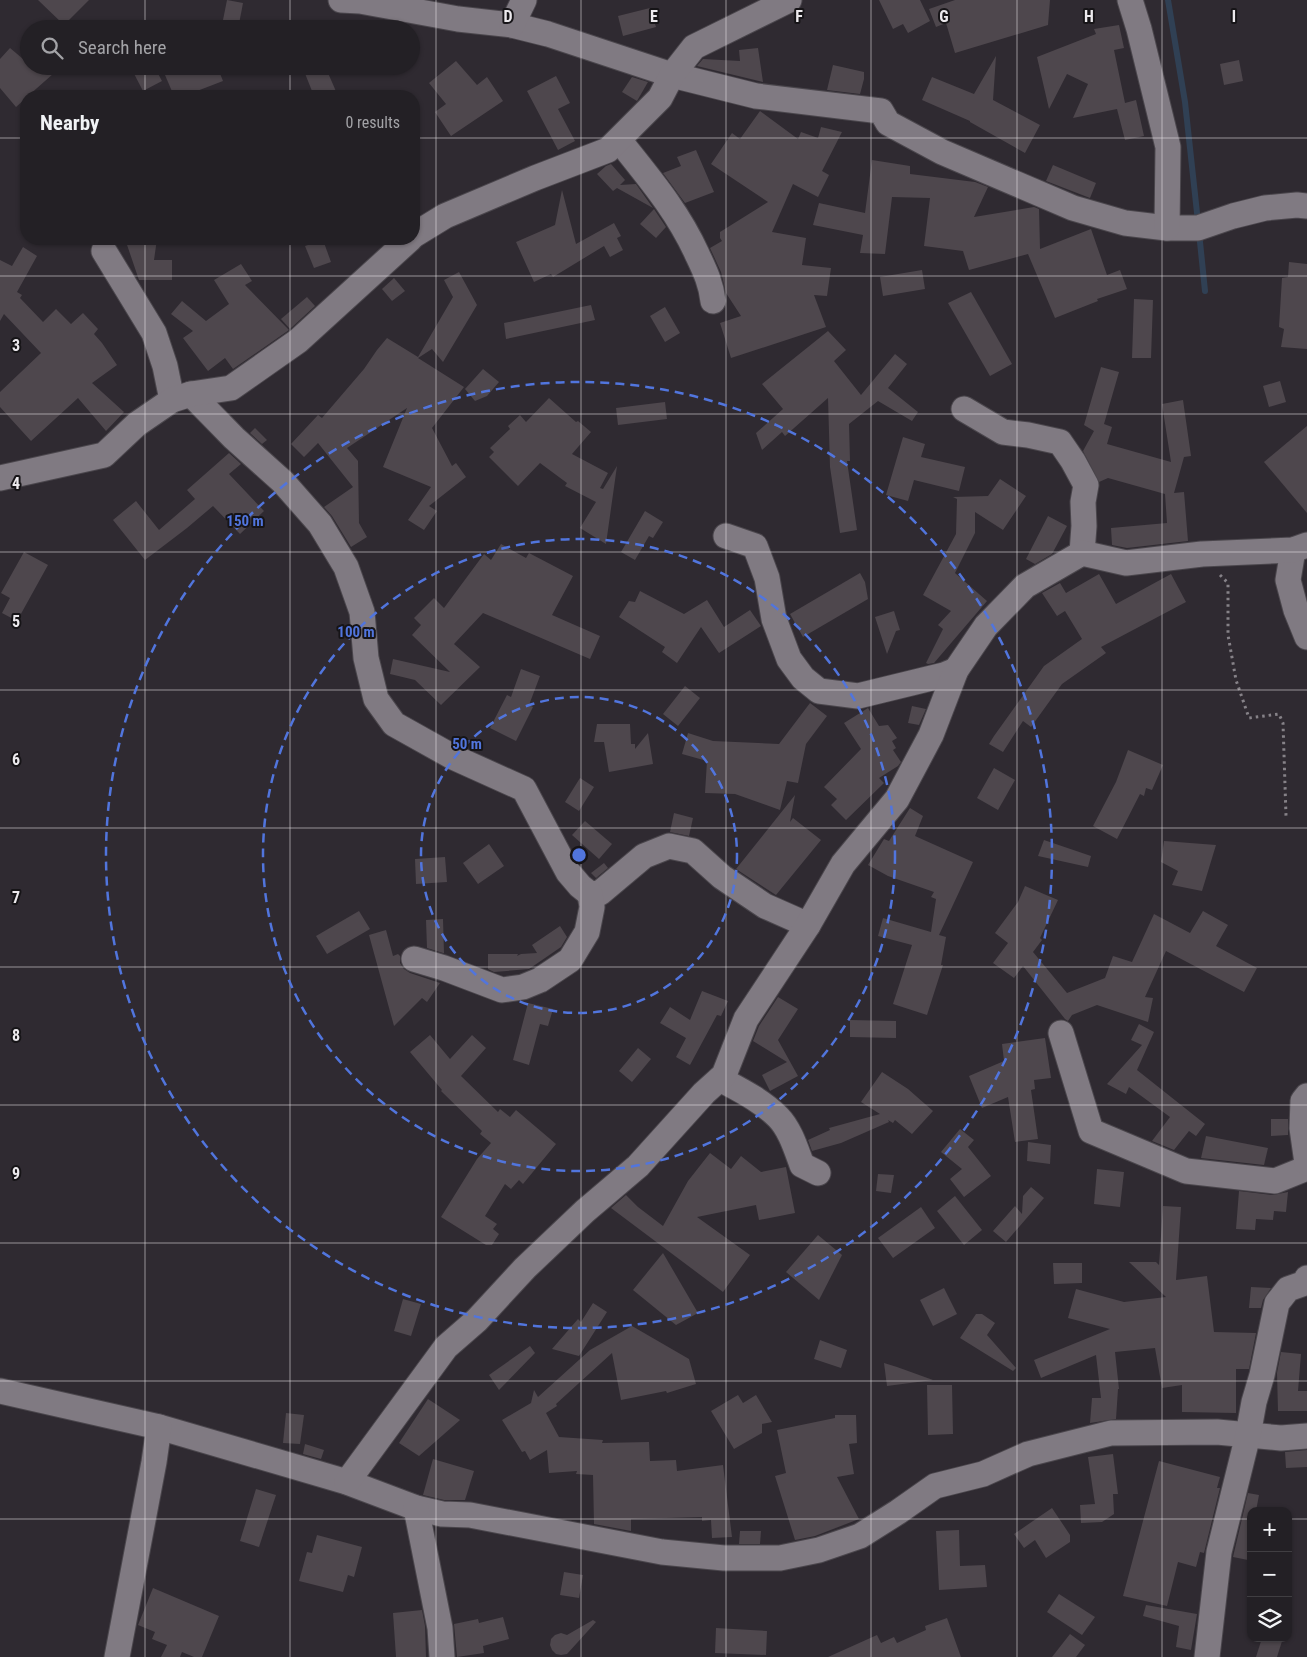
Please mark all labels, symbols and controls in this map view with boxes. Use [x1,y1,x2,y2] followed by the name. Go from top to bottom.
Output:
[503,7,513,26] text: D
[650,7,658,26] text: E
[795,7,803,26] text: F
[939,7,949,26] text: G
[1084,7,1094,26] text: H
[1232,7,1236,26] text: I
[20,20,420,75] search box
[38,34,66,62] icon: search
[78,36,166,59] text: Search here
[40,111,99,135] text: Nearby
[345,113,400,132] text: 0 results
[12,336,20,355] text: 3
[12,474,20,493] text: 4
[226,512,264,530] text: 150 m
[12,612,20,631] text: 5
[337,623,375,641] text: 100 m
[452,735,482,753] text: 50 m
[12,750,20,769] text: 6
[570,846,588,864] centre of rings
[12,888,20,907] text: 7
[12,1026,20,1045] text: 8
[12,1164,20,1183] text: 9
[1247,1507,1292,1642] map controls
[1247,1507,1292,1552] button: +
[1247,1552,1292,1597] button: −
[1247,1597,1292,1642] button: layers

